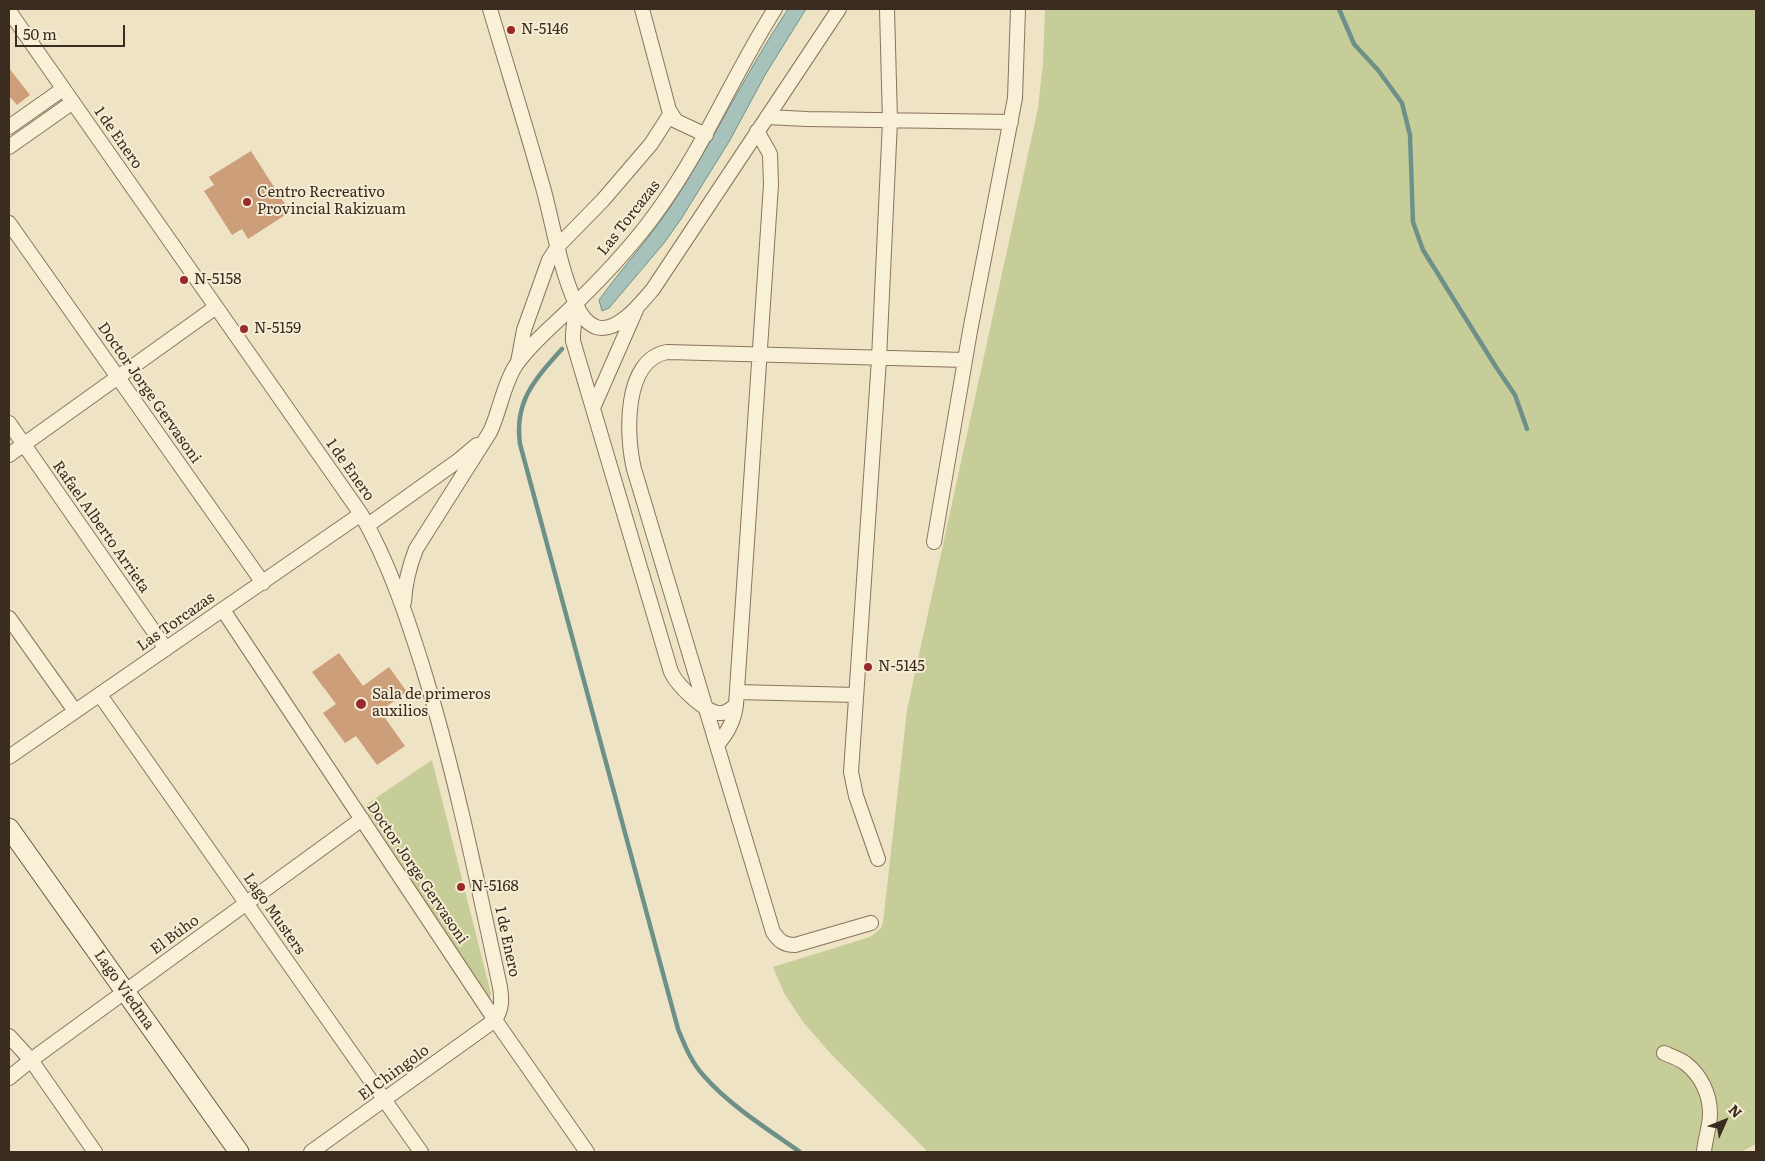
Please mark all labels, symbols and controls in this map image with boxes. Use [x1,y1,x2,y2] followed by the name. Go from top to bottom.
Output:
[18,15,128,47] scale bar
[521,21,568,39] place label: N-5146
[23,22,57,45] text: 50 m
[505,24,517,36] marker: N-5146
[90,103,146,173] street label: 1 de Enero
[594,177,664,259] street label: Las Torcazas
[257,184,406,219] place label: Centro Recreativo Provincial Rakizuam
[241,196,253,208] marker: Centro Recreativo Provincial Rakizuam
[194,271,241,289] place label: N-5158
[178,274,190,286] marker: N-5158
[94,319,204,467] street label: Doctor Jorge Gervasoni
[254,320,301,338] place label: N-5159
[238,323,250,335] marker: N-5159
[322,435,378,505] street label: 1 de Enero
[49,457,153,597] street label: Rafael Alberto Arrieta
[134,589,218,655] street label: Las Torcazas
[878,658,925,676] place label: N-5145
[862,661,874,673] marker: N-5145
[372,686,490,721] place label: Sala de primeros auxilios
[354,697,368,711] marker: Sala de primeros auxilios
[363,798,471,948] street label: Doctor Jorge Gervasoni
[239,870,309,958] street label: Lago Musters
[471,878,519,896] place label: N-5168
[455,881,467,893] marker: N-5168
[491,905,523,979] street label: 1 de Enero
[147,911,203,959] street label: El Búho
[90,947,158,1033] street label: Lago Viedma
[355,1041,433,1105] street label: El Chingolo
[1700,1096,1750,1146] north arrow
[1725,1099,1747,1122] text: N

